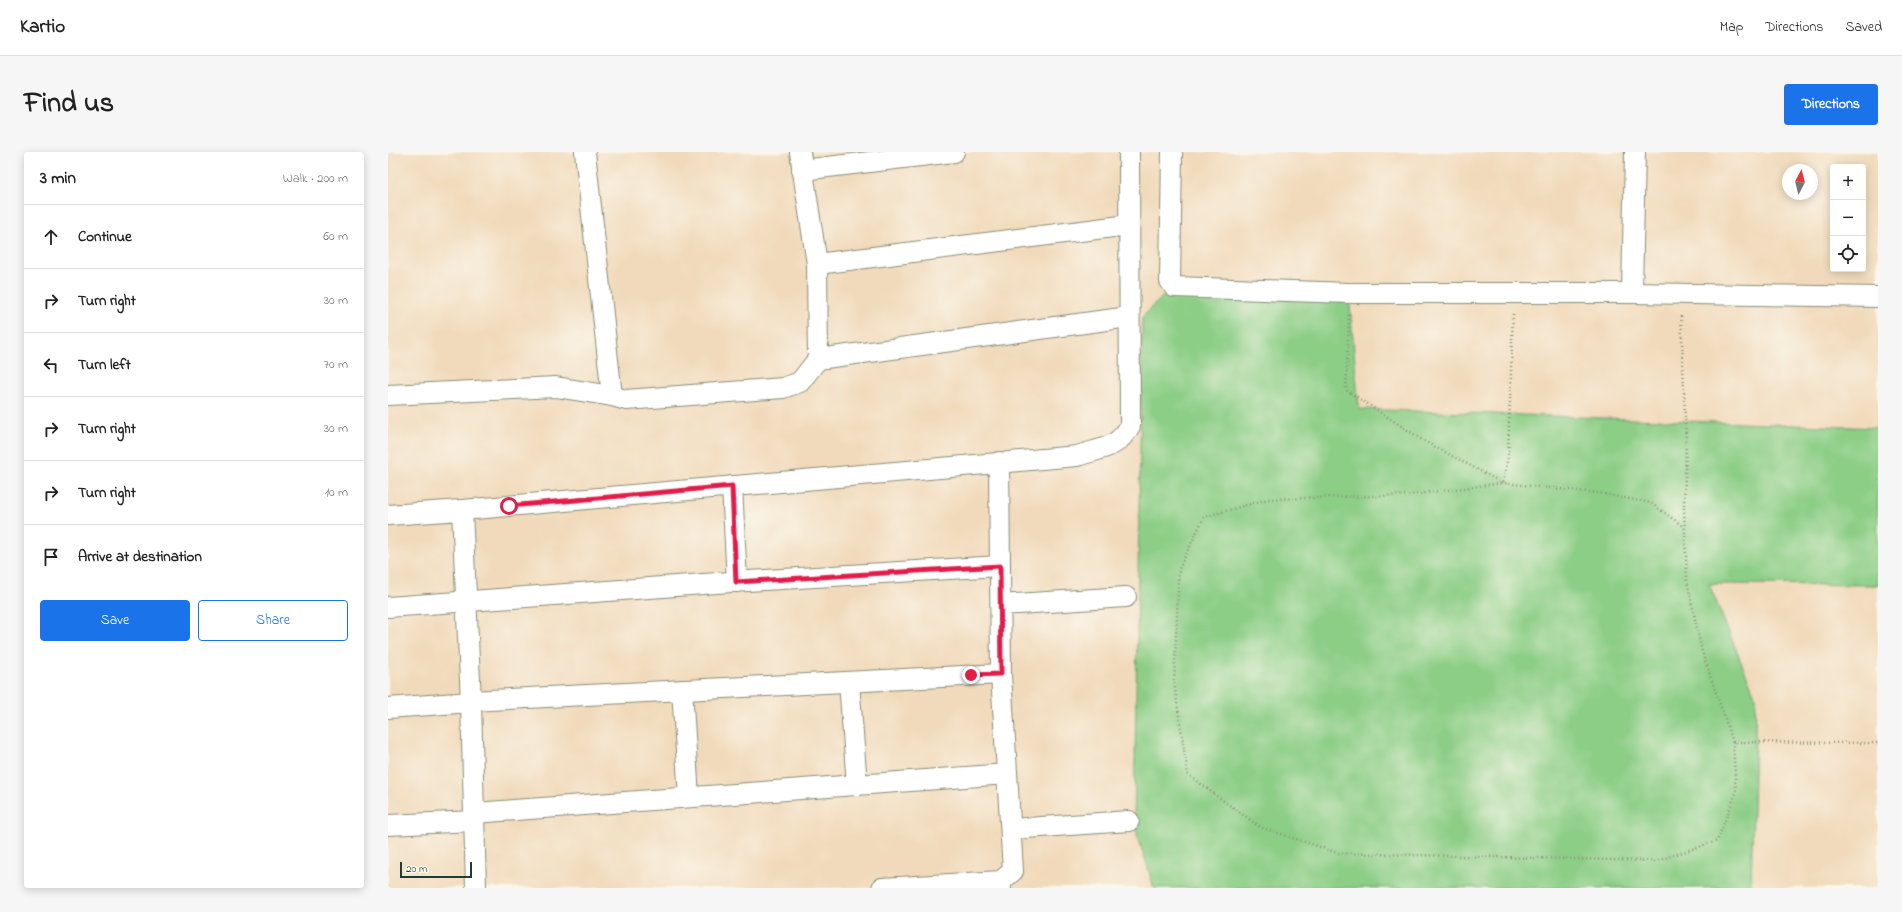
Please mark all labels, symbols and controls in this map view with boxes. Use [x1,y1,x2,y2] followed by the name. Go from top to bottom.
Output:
[20,14,65,41] text: Kartio
[1720,17,1743,38] text: Map
[1765,17,1823,38] text: Directions
[1845,17,1882,38] text: Saved
[24,84,114,125] text: Find us
[1784,84,1878,125] button: Directions
[1782,164,1818,200] north arrow
[1830,164,1866,272] map controls
[1830,164,1866,200] button: +
[40,166,76,191] text: 3 min
[283,169,348,188] text: Walk · 200 m
[1830,200,1866,236] button: −
[40,226,62,248] icon: ahead
[78,226,132,248] text: Continue
[323,227,348,246] text: 60 m
[1830,236,1866,272] button: locate
[40,290,62,312] icon: right
[78,290,136,312] text: Turn right
[324,291,348,310] text: 30 m
[40,354,62,376] icon: left
[78,354,131,376] text: Turn left
[324,355,348,374] text: 70 m
[40,418,62,440] icon: right
[78,418,136,440] text: Turn right
[324,419,348,438] text: 30 m
[40,482,62,504] icon: right
[78,482,136,504] text: Turn right
[325,483,348,502] text: 10 m
[500,497,518,515] route start
[40,546,62,568] icon: arrive
[78,546,202,568] text: Arrive at destination
[40,600,190,641] button: Save
[198,600,348,641] button: Share
[962,666,980,684] route end
[400,860,472,879] scale bar
[406,861,428,877] text: 20 m

